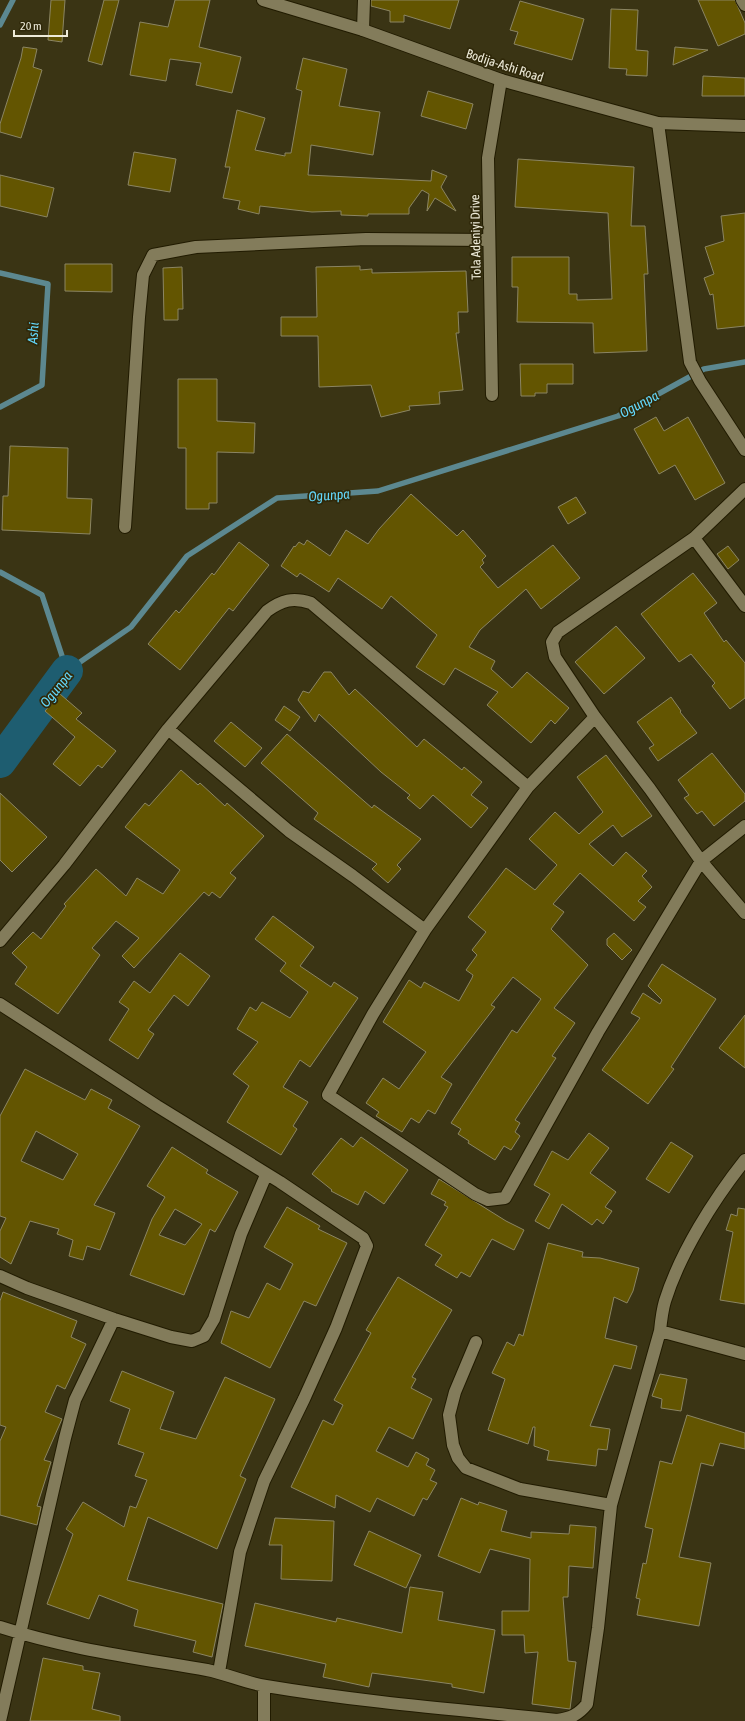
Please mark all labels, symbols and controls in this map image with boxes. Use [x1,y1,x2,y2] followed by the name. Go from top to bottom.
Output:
[14,12,67,38] scale bar
[20,19,42,33] text: 20 m
[464,46,545,85] street label: Bodija-Ashi Road
[467,194,484,280] street label: Tola Adeniyi Drive
[24,322,42,345] water label: Ashi
[617,387,661,421] water label: Ogunpa
[308,486,351,504] water label: Ogunpa
[37,667,76,710] water label: Ogunpa

